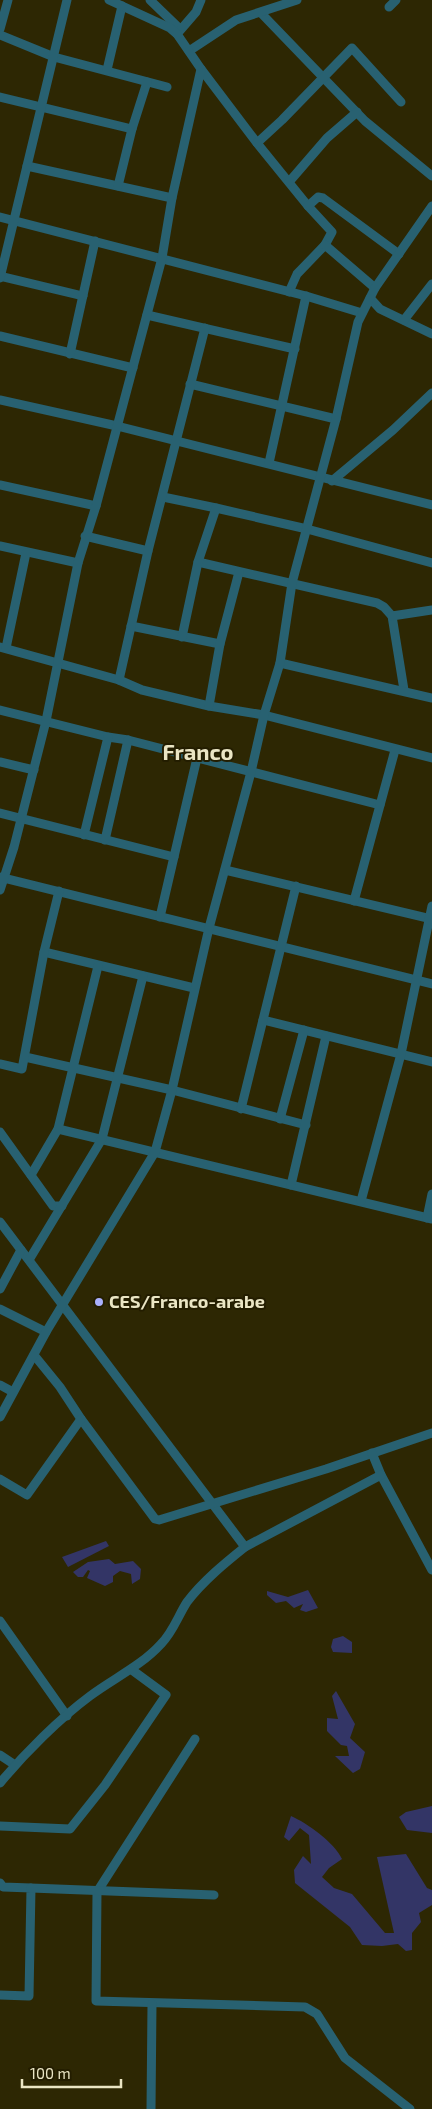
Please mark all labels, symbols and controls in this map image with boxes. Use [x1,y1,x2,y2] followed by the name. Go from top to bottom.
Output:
[162,738,234,764] district label: Franco
[109,1290,265,1312] place label: CES/Franco-arabe
[93,1296,105,1308] marker: CES/Franco-arabe
[22,2056,121,2088] scale bar
[30,2064,71,2082] text: 100 m

